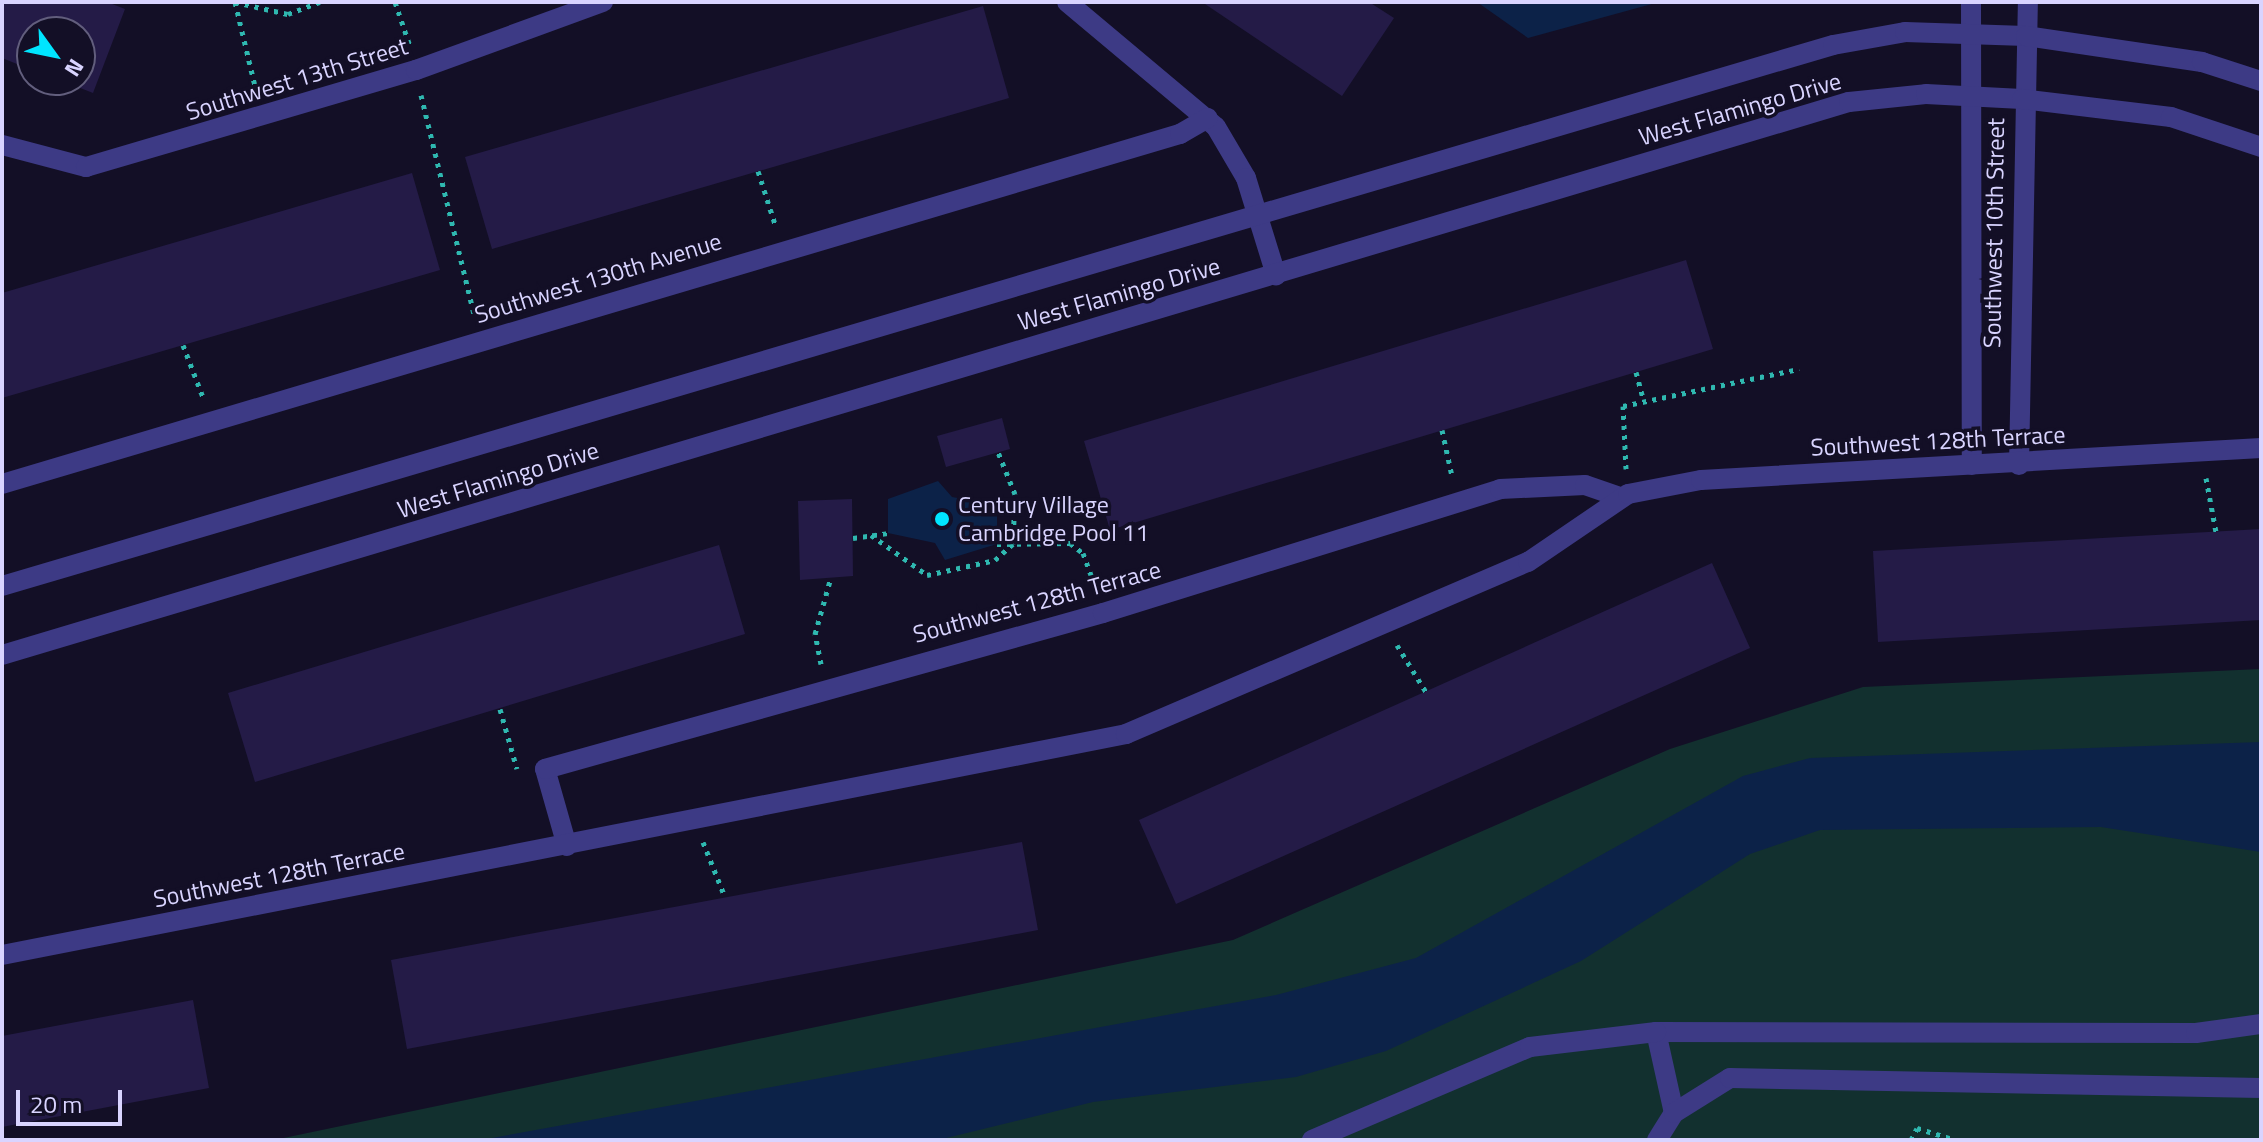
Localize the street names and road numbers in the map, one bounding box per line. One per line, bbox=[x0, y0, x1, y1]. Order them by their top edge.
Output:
street label: Southwest 13th Street bbox=[183, 32, 411, 126]
street label: West Flamingo Drive bbox=[1636, 66, 1844, 152]
street label: Southwest 10th Street bbox=[1978, 118, 2010, 348]
street label: Southwest 130th Avenue bbox=[471, 227, 725, 329]
street label: West Flamingo Drive bbox=[1015, 251, 1223, 337]
street label: Southwest 128th Terrace bbox=[1810, 420, 2066, 462]
street label: West Flamingo Drive bbox=[394, 436, 602, 524]
street label: Southwest 128th Terrace bbox=[910, 555, 1164, 649]
street label: Southwest 128th Terrace bbox=[151, 837, 407, 913]

